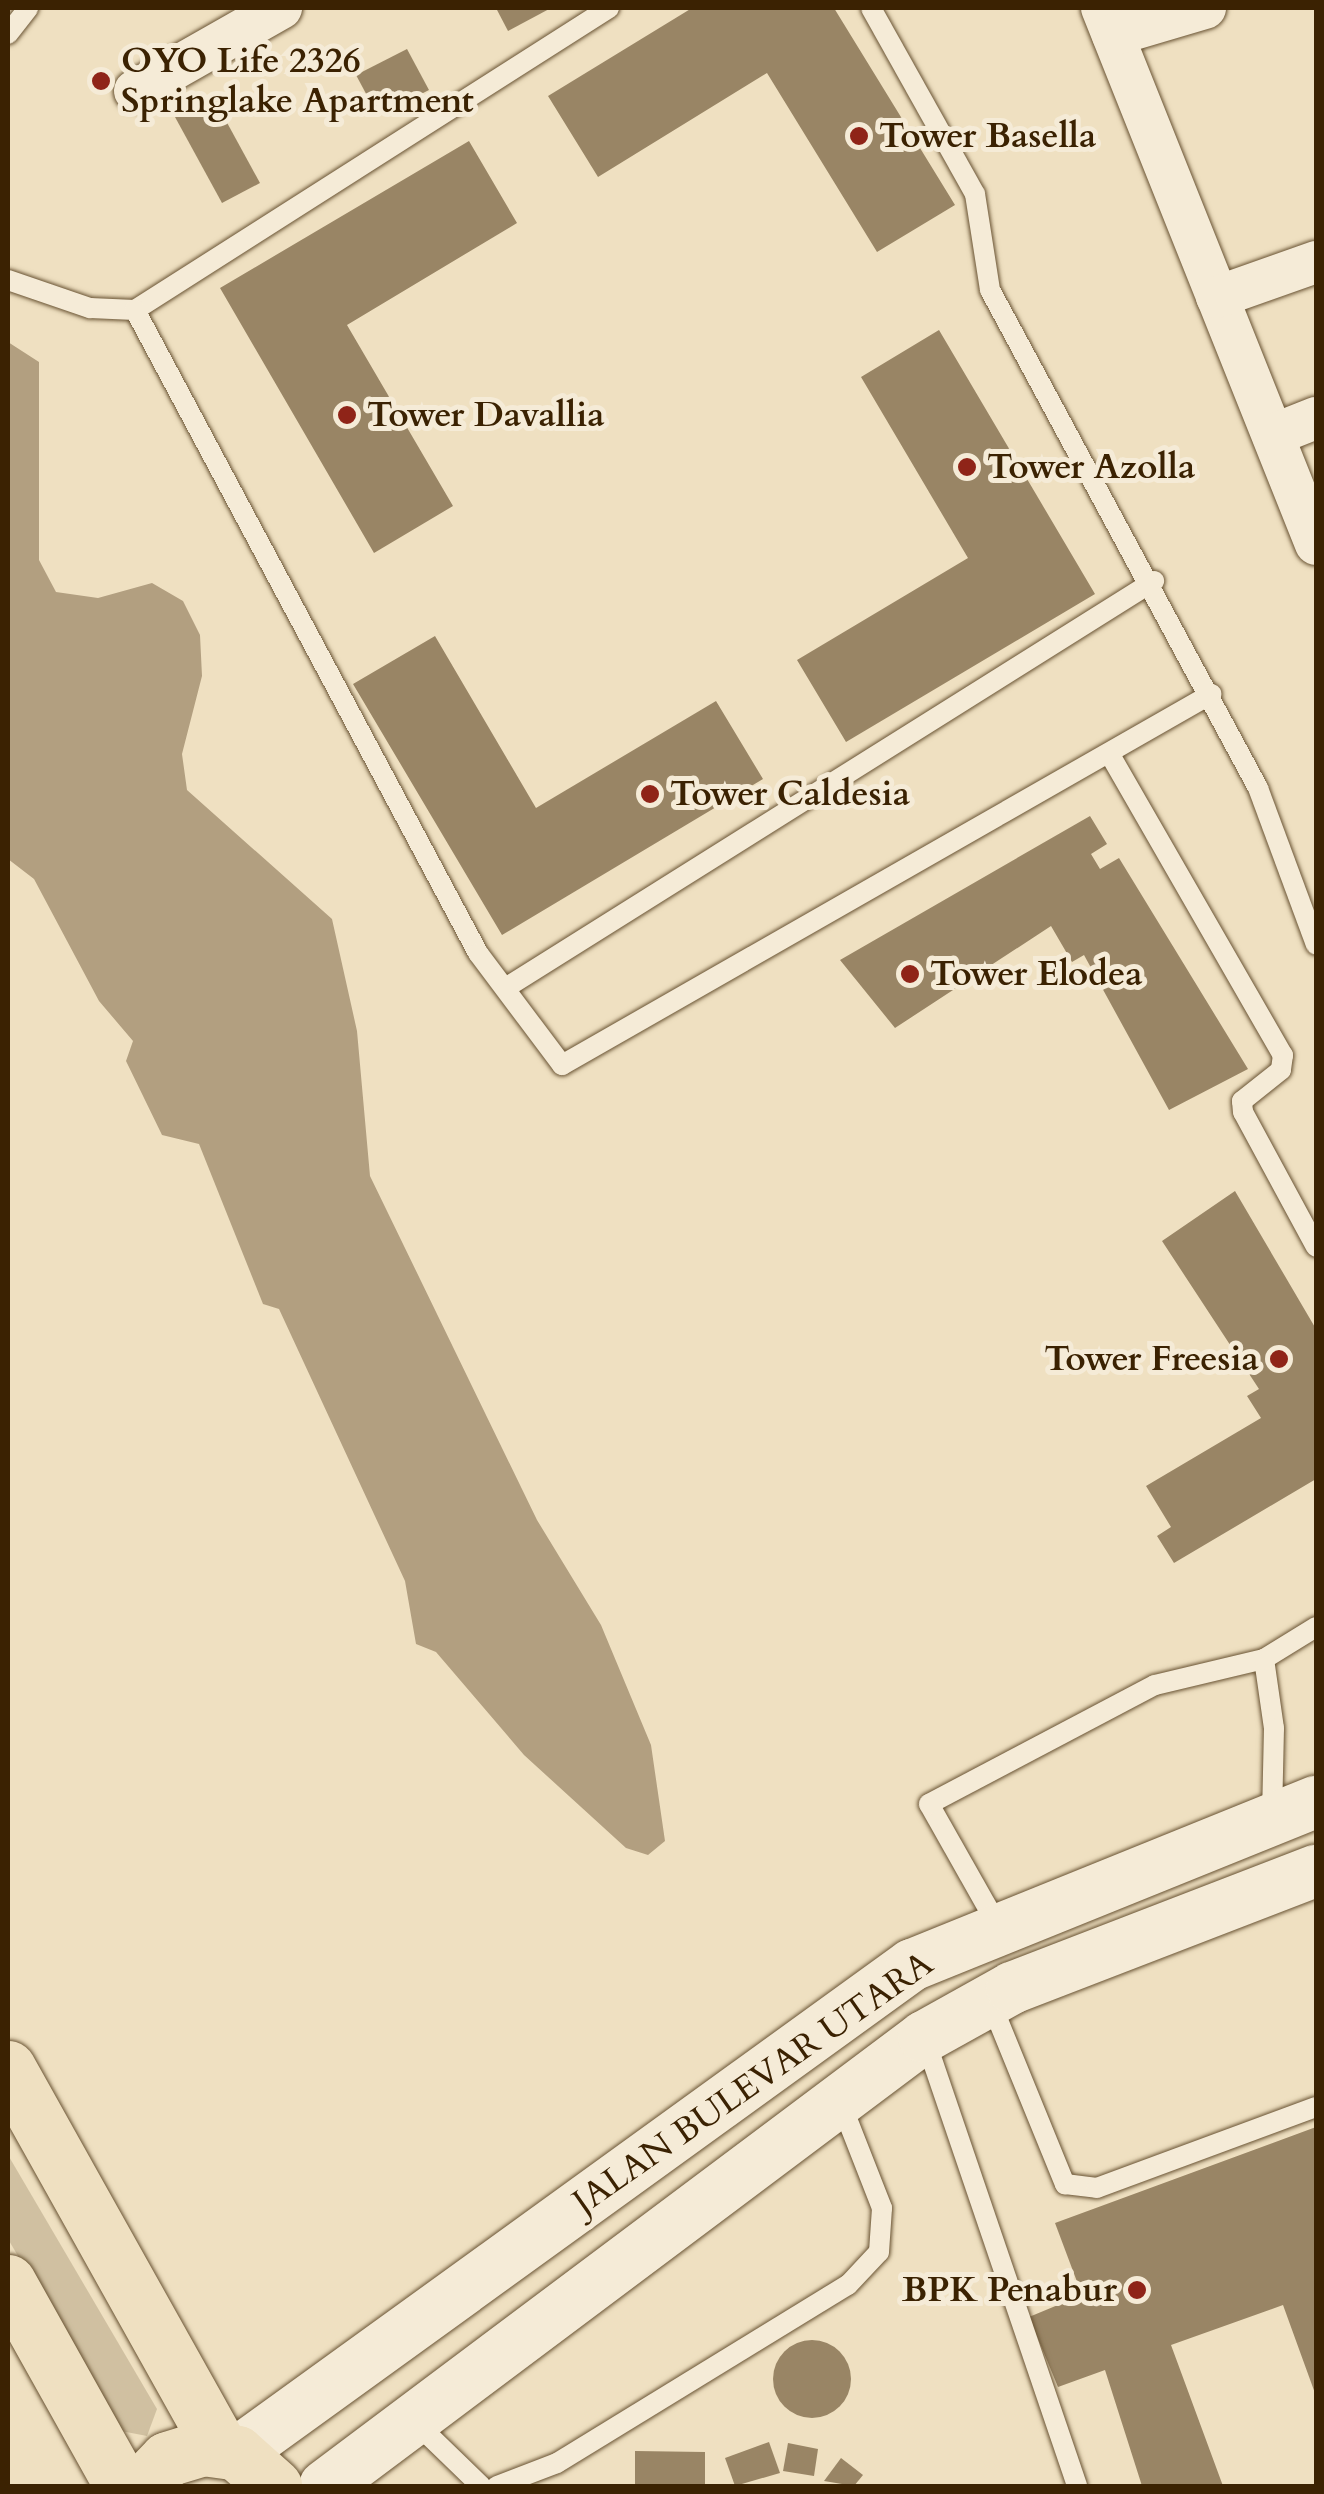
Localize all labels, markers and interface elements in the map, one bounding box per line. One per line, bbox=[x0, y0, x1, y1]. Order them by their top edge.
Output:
place label: OYO Life 2326 Springlake Apartment bbox=[121, 40, 474, 122]
marker: OYO Life 2326 Springlake Apartment bbox=[90, 70, 112, 92]
place label: Tower Basella bbox=[879, 115, 1096, 157]
marker: Tower Basella bbox=[848, 125, 870, 147]
place label: Tower Davallia bbox=[367, 394, 605, 436]
marker: Tower Davallia bbox=[336, 404, 358, 426]
place label: Tower Azolla bbox=[987, 446, 1195, 488]
marker: Tower Azolla bbox=[956, 456, 978, 478]
place label: Tower Caldesia bbox=[670, 773, 910, 815]
marker: Tower Caldesia bbox=[639, 783, 661, 805]
place label: Tower Elodea bbox=[930, 953, 1143, 995]
marker: Tower Elodea bbox=[899, 963, 921, 985]
place label: Tower Freesia bbox=[1044, 1338, 1259, 1380]
marker: Tower Freesia bbox=[1268, 1348, 1290, 1370]
street label: JALAN BULEVAR UTARA bbox=[565, 1943, 941, 2223]
place label: BPK Penabur bbox=[902, 2269, 1117, 2311]
marker: BPK Penabur bbox=[1126, 2279, 1148, 2301]

